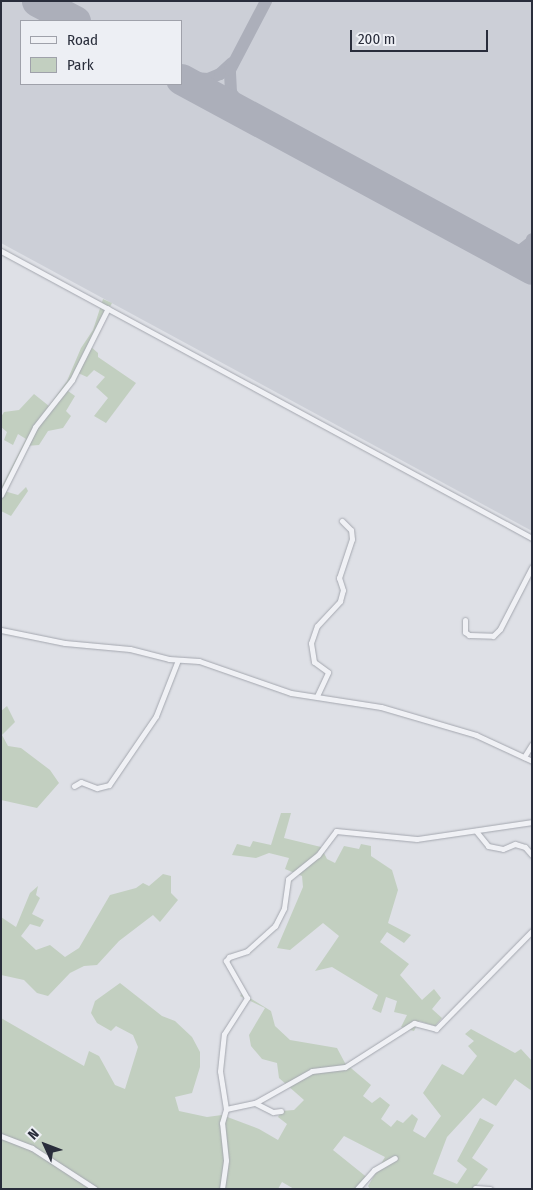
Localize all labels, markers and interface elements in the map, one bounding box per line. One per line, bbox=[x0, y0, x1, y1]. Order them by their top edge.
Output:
legend bbox=[20, 20, 182, 85]
scale bar bbox=[353, 20, 490, 52]
text: 200 m bbox=[358, 30, 395, 48]
text: Road bbox=[67, 31, 98, 49]
text: Park bbox=[67, 56, 94, 74]
north arrow bbox=[20, 1120, 70, 1170]
text: N bbox=[25, 1126, 43, 1143]

